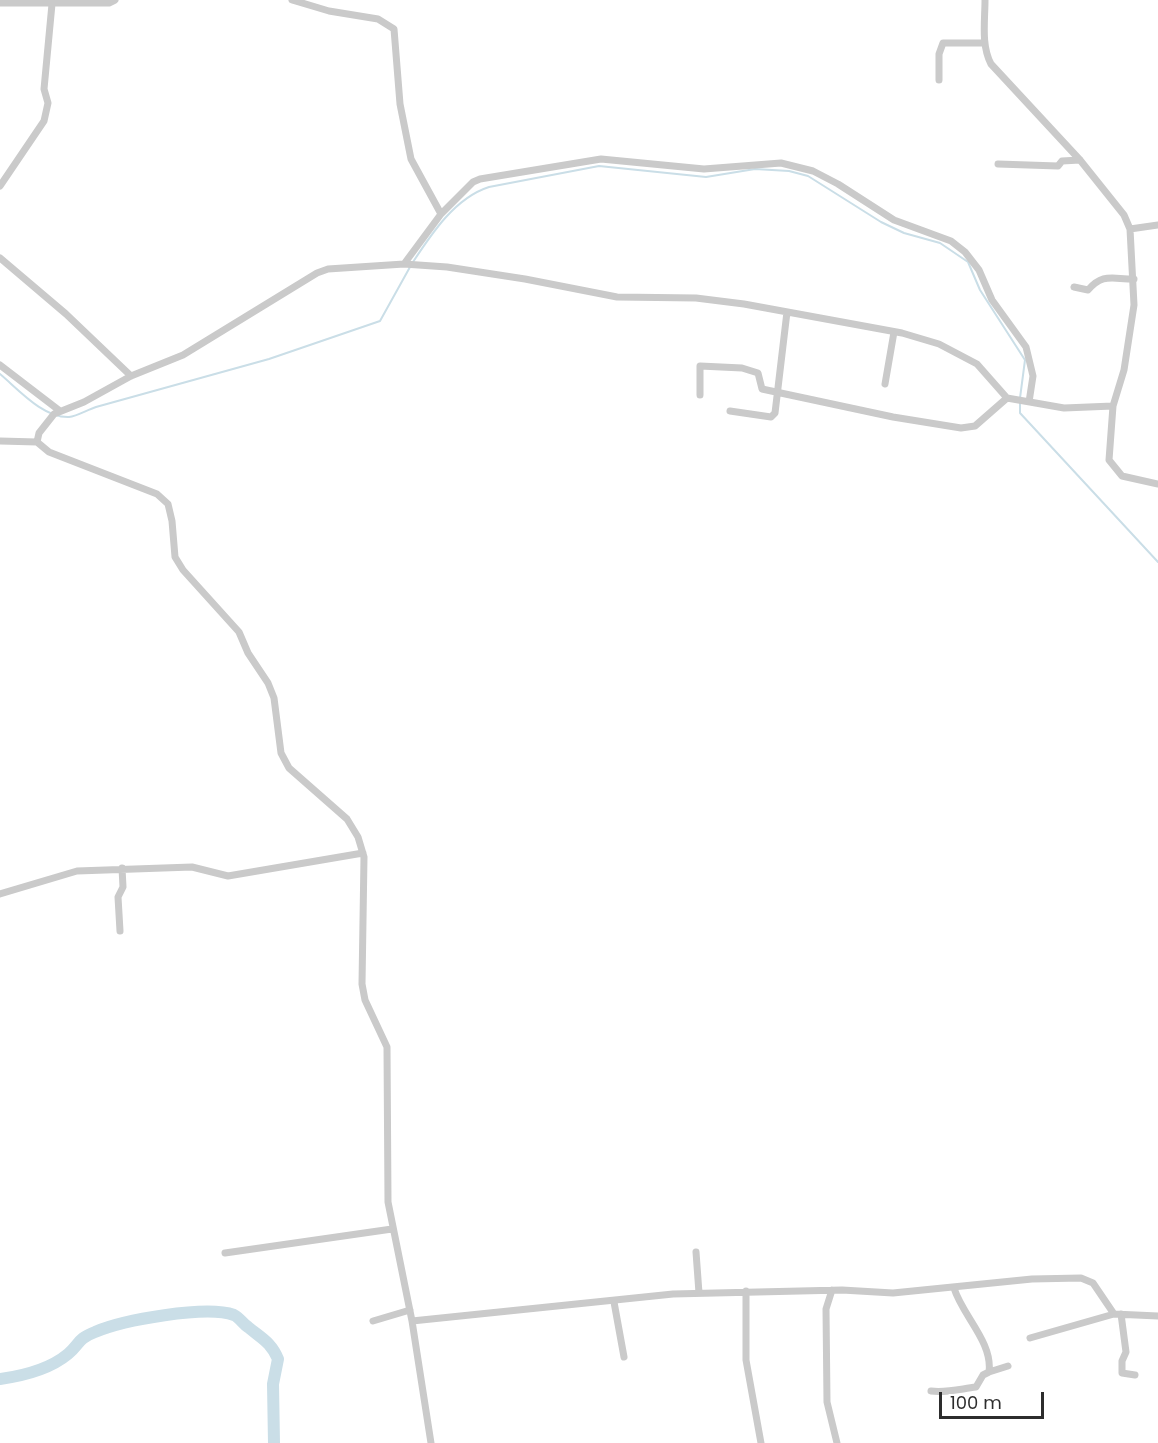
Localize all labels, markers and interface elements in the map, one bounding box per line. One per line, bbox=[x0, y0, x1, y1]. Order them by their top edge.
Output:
scale bar bbox=[942, 1380, 1047, 1418]
text: 100 m bbox=[950, 1390, 1002, 1415]

